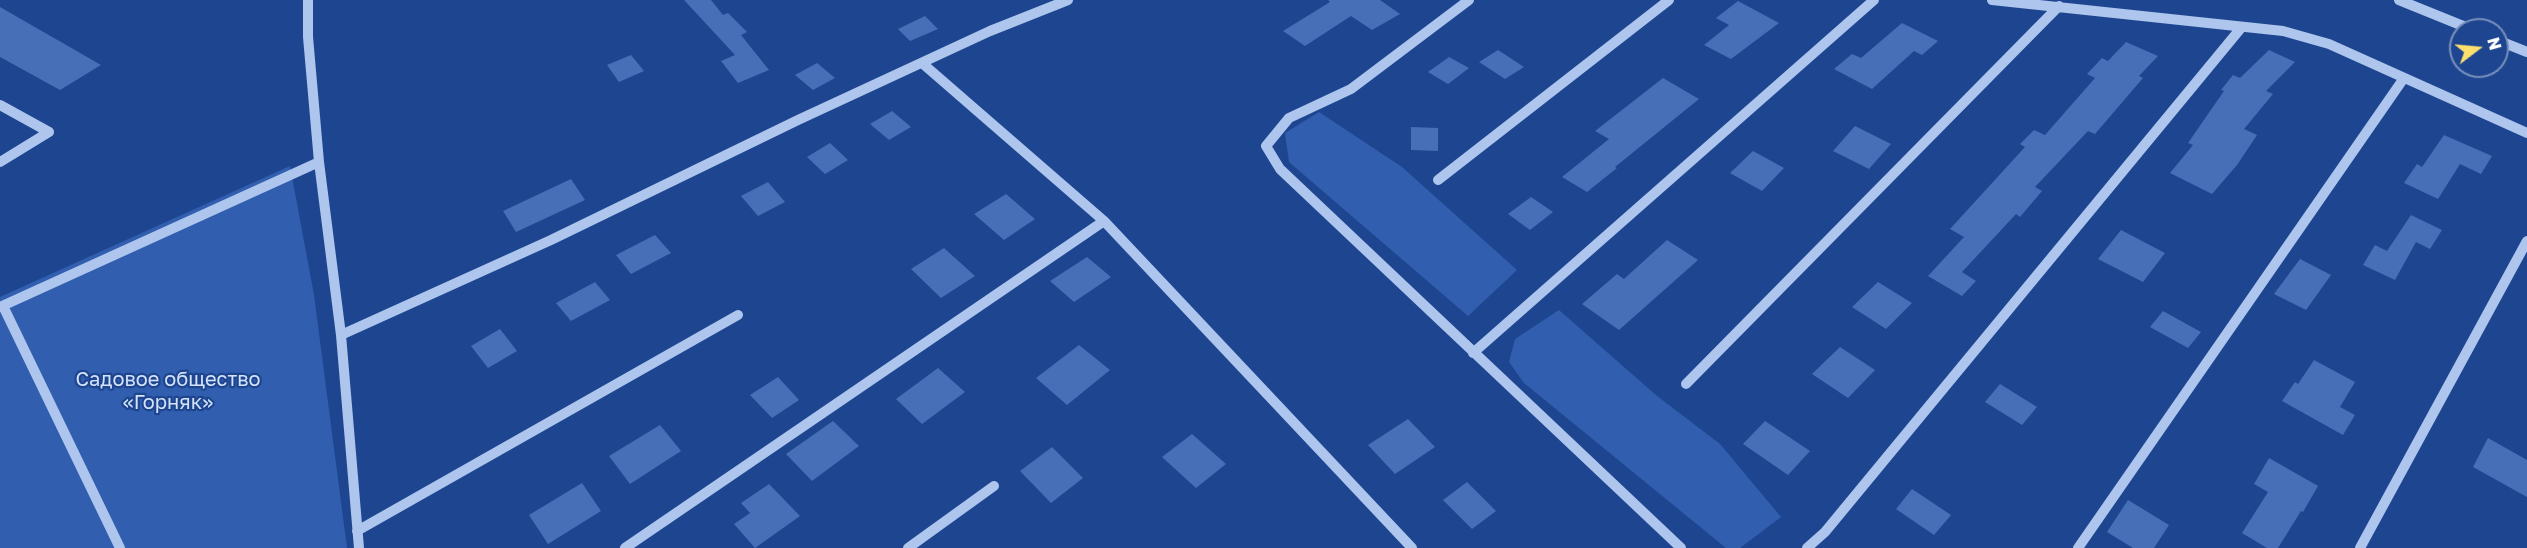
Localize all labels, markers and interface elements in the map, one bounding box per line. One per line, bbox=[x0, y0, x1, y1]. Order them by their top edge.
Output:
north arrow bbox=[2449, 18, 2509, 78]
text: N bbox=[2483, 35, 2506, 52]
park label: Садовое общество «Горняк» bbox=[75, 368, 261, 415]

